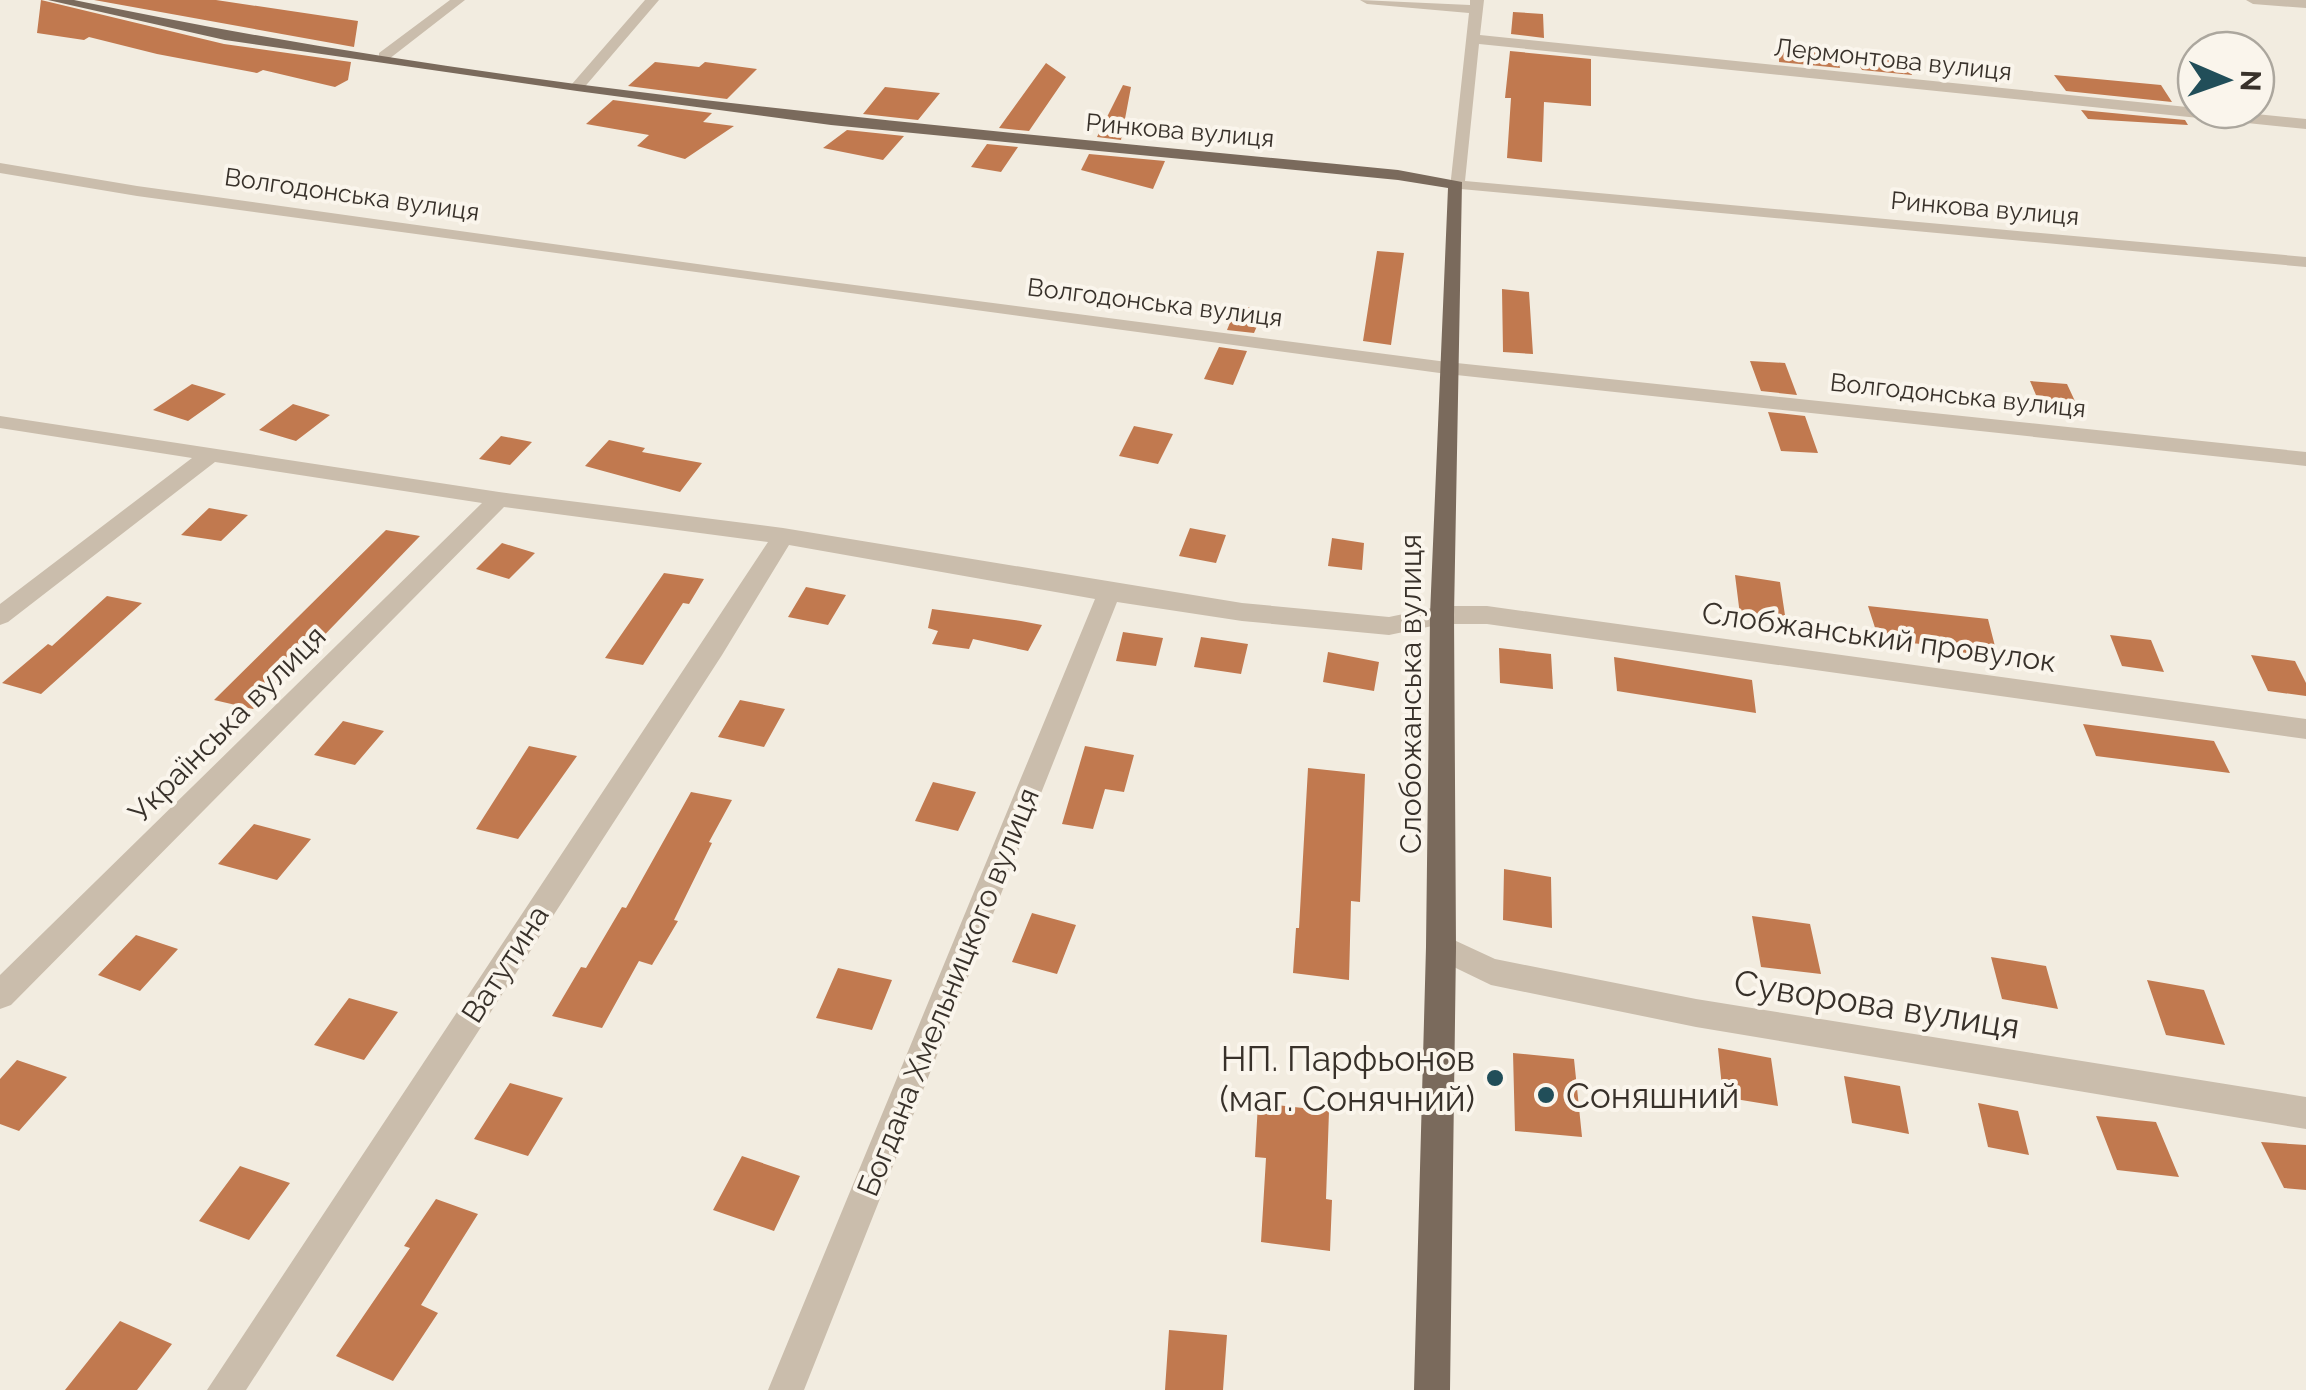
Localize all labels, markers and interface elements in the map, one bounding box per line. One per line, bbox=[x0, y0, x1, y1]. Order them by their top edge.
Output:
north arrow bbox=[2176, 30, 2276, 130]
street label: Лермонтова вулиця bbox=[1773, 32, 2013, 86]
text: N bbox=[2234, 70, 2267, 92]
street label: Ринкова вулиця bbox=[1085, 107, 1275, 153]
street label: Волгодонська вулиця bbox=[223, 161, 481, 227]
street label: Ринкова вулиця bbox=[1890, 185, 2080, 231]
street label: Волгодонська вулиця bbox=[1026, 271, 1284, 333]
street label: Волгодонська вулиця bbox=[1829, 367, 2087, 423]
street label: Слобожанська вулиця bbox=[1393, 534, 1428, 854]
street label: Слобжанський провулок bbox=[1700, 595, 2058, 679]
street label: Українська вулиця bbox=[121, 618, 333, 830]
street label: Богдана Хмельницкого вулиця bbox=[850, 783, 1046, 1201]
street label: Ватутина bbox=[454, 899, 556, 1029]
street label: Суворова вулиця bbox=[1731, 961, 2023, 1047]
place label: НП. Парфьонов (маг. Сонячний) bbox=[1219, 1038, 1475, 1119]
marker: НП. Парфьонов (маг. Сонячний) bbox=[1484, 1067, 1506, 1089]
place label: Соняшний bbox=[1566, 1075, 1739, 1116]
marker: Соняшний bbox=[1535, 1084, 1557, 1106]

